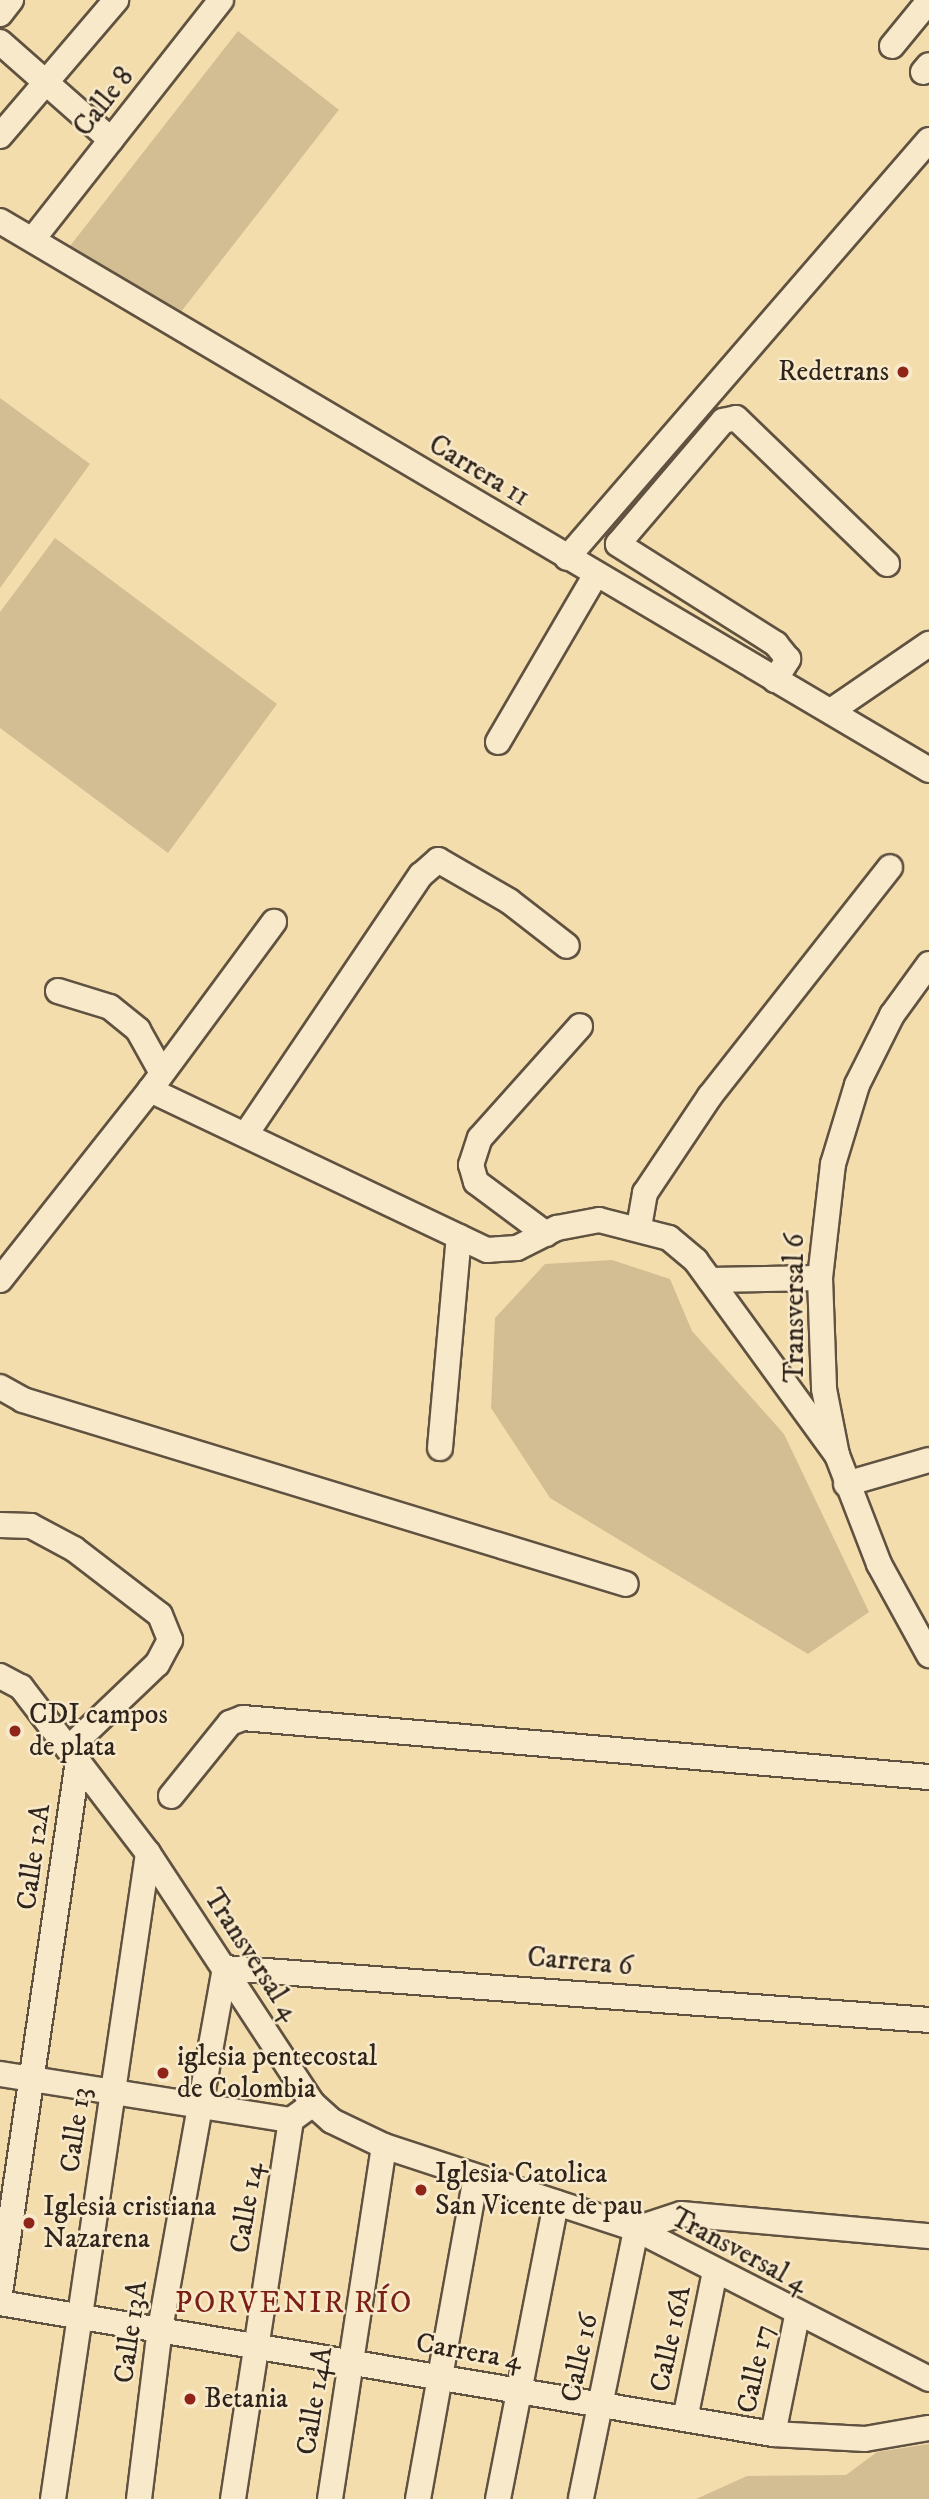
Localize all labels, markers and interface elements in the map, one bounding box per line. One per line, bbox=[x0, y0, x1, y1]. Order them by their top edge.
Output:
street label: Calle 8 bbox=[66, 61, 142, 143]
place label: Redetrans bbox=[778, 355, 889, 389]
marker: Redetrans bbox=[895, 364, 911, 380]
street label: Carrera 11 bbox=[422, 428, 536, 514]
street label: Transversal 6 bbox=[778, 1233, 812, 1383]
place label: CDI campos de plata bbox=[29, 1698, 168, 1764]
marker: CDI campos de plata bbox=[7, 1723, 23, 1739]
street label: Calle 12A bbox=[10, 1802, 58, 1912]
street label: Transversal 4 bbox=[196, 1883, 306, 2027]
street label: Carrera 6 bbox=[526, 1941, 634, 1983]
place label: iglesia pentecostal de Colombia bbox=[177, 2040, 377, 2106]
marker: iglesia pentecostal de Colombia bbox=[155, 2065, 171, 2081]
street label: Calle 13 bbox=[53, 2085, 99, 2175]
place label: Iglesia Catolica San Vicente de pau bbox=[435, 2157, 643, 2223]
street label: Calle 14 bbox=[223, 2160, 271, 2256]
marker: Iglesia Catolica San Vicente de pau bbox=[413, 2182, 429, 2198]
place label: Iglesia cristiana Nazarena bbox=[43, 2190, 216, 2256]
street label: Transversal 4 bbox=[665, 2201, 813, 2301]
marker: Iglesia cristiana Nazarena bbox=[21, 2215, 37, 2231]
street label: Calle 13A bbox=[107, 2278, 155, 2386]
street label: Calle 16A bbox=[643, 2283, 699, 2395]
district label: PORVENIR RÍO bbox=[176, 2286, 412, 2322]
street label: Calle 16 bbox=[554, 2311, 606, 2405]
street label: Calle 17 bbox=[730, 2322, 782, 2416]
street label: Carrera 4 bbox=[413, 2326, 525, 2378]
street label: Calle 14A bbox=[290, 2345, 340, 2457]
place label: Betania bbox=[204, 2382, 288, 2416]
marker: Betania bbox=[182, 2391, 198, 2407]

